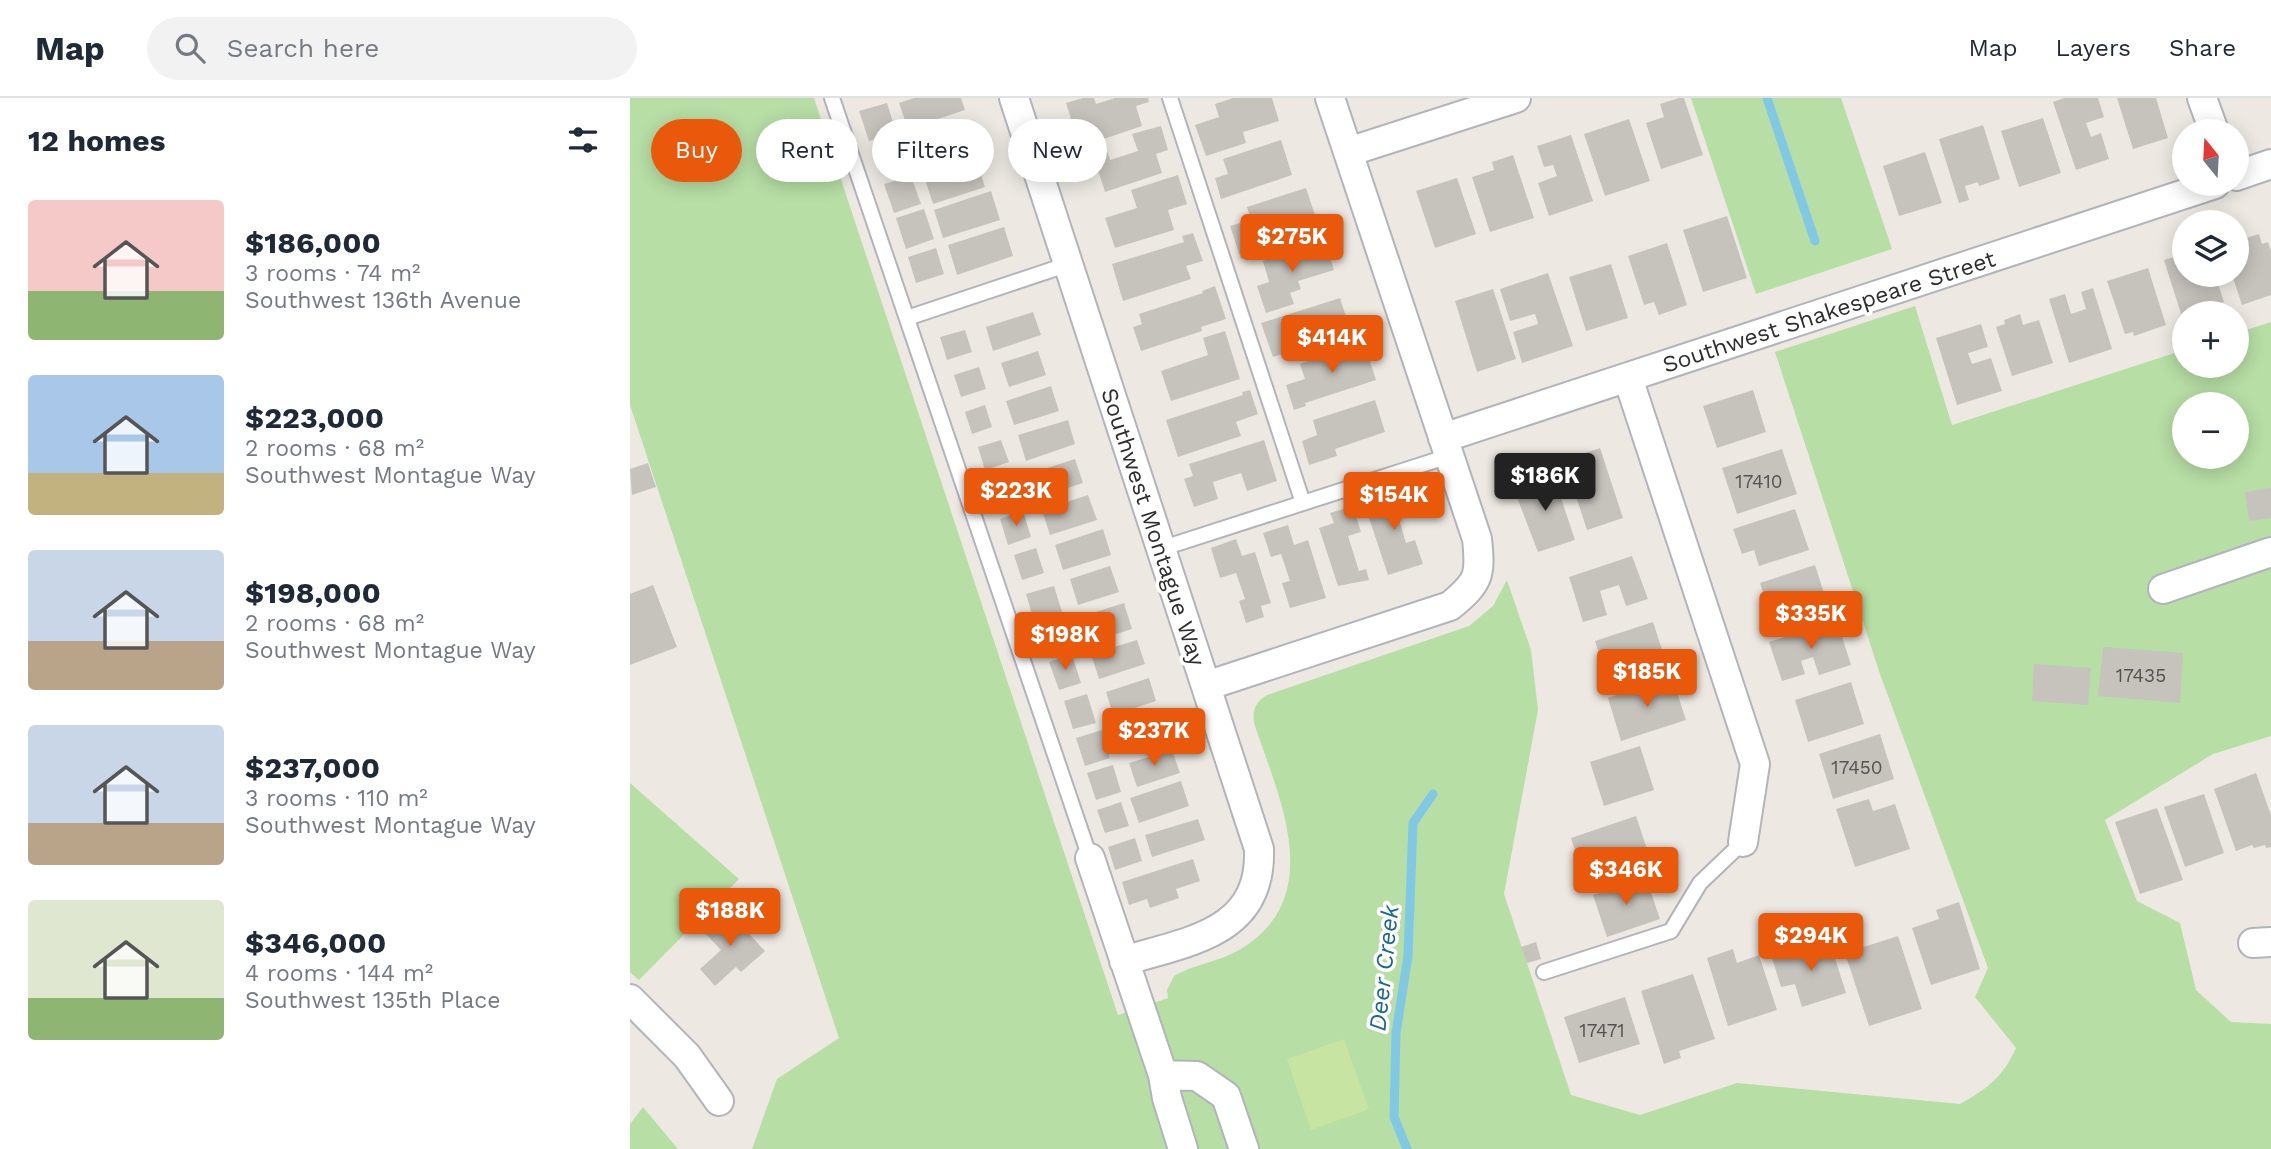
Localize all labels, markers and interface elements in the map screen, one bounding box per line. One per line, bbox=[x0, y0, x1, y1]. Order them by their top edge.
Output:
search box bbox=[147, 17, 637, 80]
text: Map bbox=[35, 29, 105, 68]
icon: search bbox=[171, 29, 209, 67]
text: Search here bbox=[227, 33, 379, 63]
text: Map bbox=[1969, 34, 2017, 62]
text: Layers bbox=[2055, 34, 2131, 62]
text: Share bbox=[2169, 34, 2236, 62]
chip: Buy bbox=[651, 119, 742, 182]
chip: Rent bbox=[756, 119, 858, 182]
chip: Filters bbox=[872, 119, 994, 182]
chip: New bbox=[1008, 119, 1107, 182]
north arrow bbox=[2172, 119, 2249, 196]
map controls bbox=[2172, 119, 2249, 469]
icon: filters bbox=[564, 121, 602, 159]
text: 12 homes bbox=[28, 123, 166, 158]
button: layers bbox=[2172, 210, 2249, 287]
pin: $275K bbox=[1243, 214, 1341, 274]
text: $275K bbox=[1256, 223, 1328, 250]
text: $186,000 bbox=[245, 225, 381, 260]
icon: home bbox=[84, 228, 168, 312]
street label: Southwest Shakespeare Street bbox=[1659, 245, 1999, 379]
text: 3 rooms · 74 m² bbox=[245, 260, 420, 287]
text: Southwest 136th Avenue bbox=[245, 287, 521, 314]
button: + bbox=[2172, 301, 2249, 378]
pin: $414K bbox=[1283, 316, 1381, 375]
text: $414K bbox=[1297, 324, 1367, 351]
street label: Southwest Montague Way bbox=[1095, 385, 1211, 669]
button: − bbox=[2172, 392, 2249, 469]
text: $223,000 bbox=[245, 400, 384, 435]
icon: home bbox=[84, 403, 168, 487]
text: 2 rooms · 68 m² bbox=[245, 435, 424, 462]
pin: $186K bbox=[1496, 454, 1594, 513]
text: Southwest Montague Way bbox=[245, 462, 536, 489]
text: $186K bbox=[1510, 462, 1580, 489]
pin: $223K bbox=[967, 468, 1065, 528]
house number: 17410 bbox=[1735, 470, 1783, 493]
pin: $154K bbox=[1345, 472, 1443, 532]
text: $223K bbox=[980, 477, 1052, 504]
text: $154K bbox=[1360, 481, 1428, 508]
text: $198,000 bbox=[245, 575, 381, 610]
icon: home bbox=[84, 578, 168, 662]
pin: $335K bbox=[1762, 592, 1860, 651]
text: $335K bbox=[1775, 600, 1847, 627]
text: 2 rooms · 68 m² bbox=[245, 610, 424, 637]
pin: $198K bbox=[1016, 612, 1114, 672]
text: $198K bbox=[1030, 621, 1100, 648]
text: Southwest Montague Way bbox=[245, 637, 536, 664]
pin: $185K bbox=[1598, 650, 1696, 709]
text: $185K bbox=[1613, 658, 1681, 685]
house number: 17435 bbox=[2116, 664, 2166, 687]
pin: $237K bbox=[1105, 708, 1203, 768]
text: $237K bbox=[1118, 717, 1190, 744]
text: $237,000 bbox=[245, 750, 380, 785]
icon: home bbox=[84, 753, 168, 837]
house number: 17450 bbox=[1831, 756, 1883, 779]
text: 3 rooms · 110 m² bbox=[245, 785, 428, 812]
text: Southwest Montague Way bbox=[245, 812, 536, 839]
pin: $346K bbox=[1577, 848, 1675, 907]
text: $346K bbox=[1589, 856, 1663, 883]
pin: $188K bbox=[681, 888, 779, 948]
text: $188K bbox=[695, 897, 765, 924]
water label: Deer Creek bbox=[1363, 903, 1405, 1032]
pin: $294K bbox=[1762, 914, 1860, 973]
text: $294K bbox=[1774, 922, 1848, 949]
text: $346,000 bbox=[245, 925, 386, 960]
icon: home bbox=[84, 928, 168, 1012]
text: 4 rooms · 144 m² bbox=[245, 960, 433, 987]
text: Southwest 135th Place bbox=[245, 987, 500, 1014]
house number: 17471 bbox=[1579, 1019, 1625, 1042]

